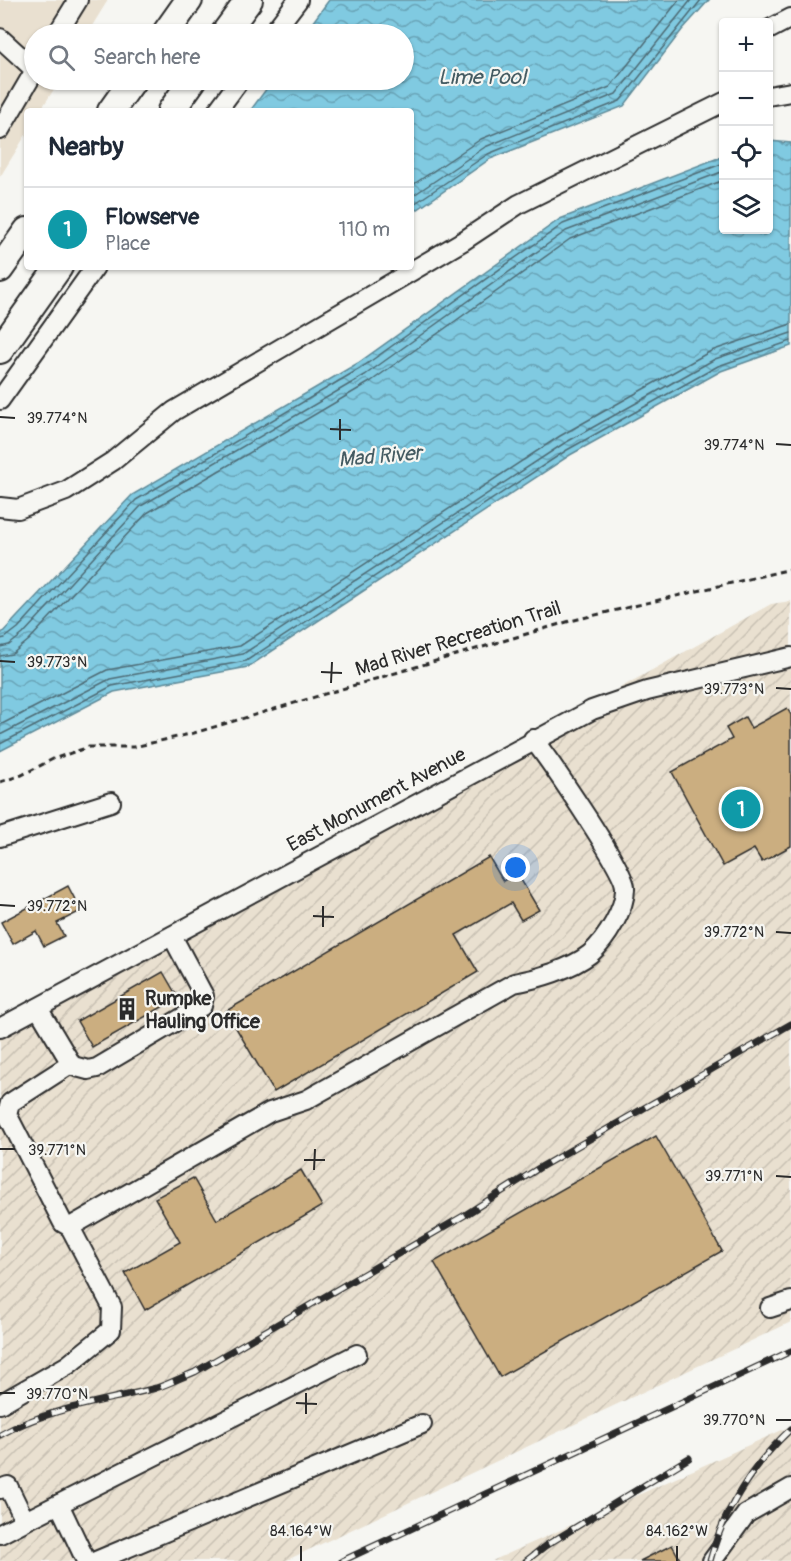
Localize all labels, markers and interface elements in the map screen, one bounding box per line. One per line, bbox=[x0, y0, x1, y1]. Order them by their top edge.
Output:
map controls bbox=[719, 18, 773, 234]
button: + bbox=[719, 18, 773, 72]
search box bbox=[24, 24, 414, 90]
icon: search bbox=[45, 41, 78, 74]
text: Search here bbox=[93, 43, 200, 71]
water label: Lime Pool bbox=[438, 64, 528, 91]
button: − bbox=[719, 72, 773, 126]
button: locate bbox=[719, 126, 773, 180]
text: Nearby bbox=[48, 131, 124, 163]
button: layers bbox=[719, 180, 773, 234]
text: Flowserve bbox=[105, 203, 199, 231]
text: 1 bbox=[64, 217, 71, 242]
text: 110 m bbox=[339, 217, 390, 242]
text: Place bbox=[105, 231, 150, 256]
text: 39.774°N bbox=[27, 409, 87, 428]
text: 39.774°N bbox=[704, 436, 764, 455]
water label: Mad River bbox=[337, 439, 425, 474]
street label: Mad River Recreation Trail bbox=[352, 595, 564, 682]
text: 39.773°N bbox=[27, 653, 87, 672]
text: 39.773°N bbox=[704, 680, 764, 699]
street label: East Monument Avenue bbox=[283, 742, 470, 857]
pin: 1 bbox=[722, 786, 760, 832]
your location bbox=[501, 853, 530, 882]
text: 39.772°N bbox=[27, 897, 87, 916]
text: 39.772°N bbox=[704, 923, 764, 942]
place label: Rumpke Hauling Office bbox=[145, 986, 261, 1034]
building icon: Rumpke Hauling Office bbox=[114, 996, 140, 1022]
text: 39.771°N bbox=[28, 1141, 86, 1160]
text: 39.771°N bbox=[705, 1167, 763, 1186]
text: 39.770°N bbox=[26, 1385, 88, 1404]
text: 39.770°N bbox=[703, 1411, 765, 1430]
text: 84.164°W bbox=[270, 1522, 332, 1541]
text: 84.162°W bbox=[646, 1522, 708, 1541]

